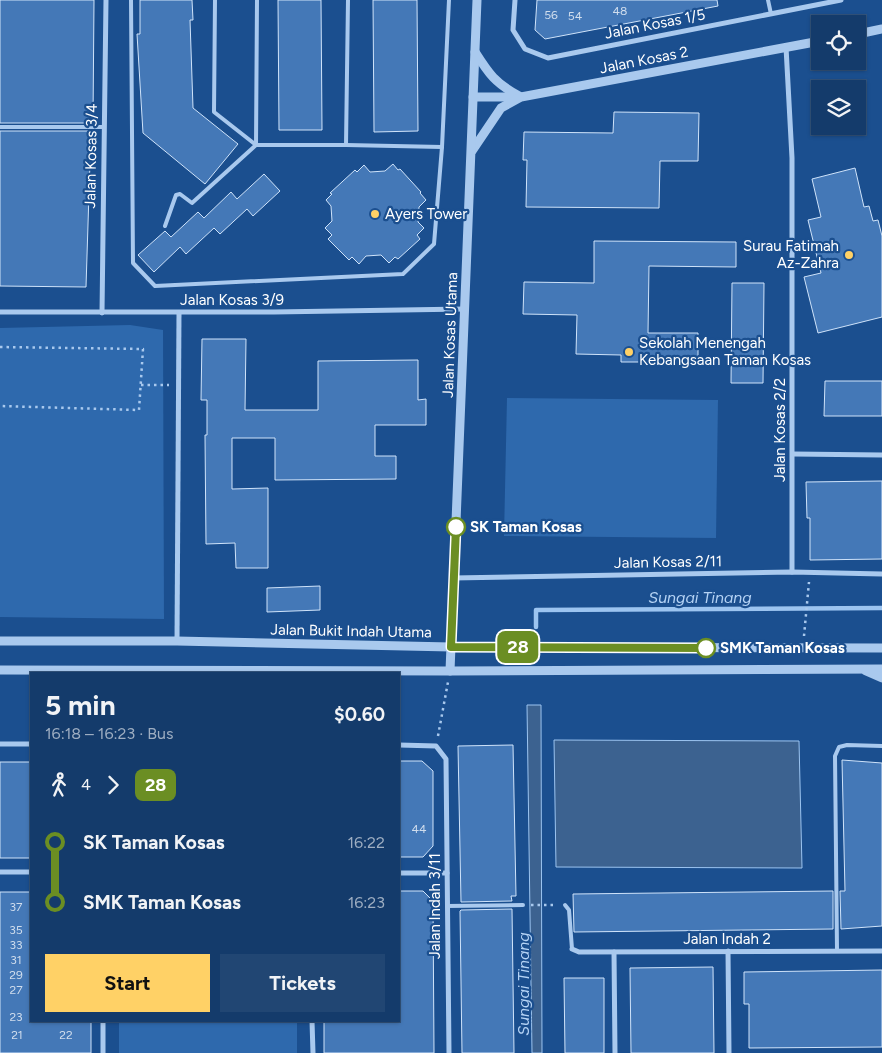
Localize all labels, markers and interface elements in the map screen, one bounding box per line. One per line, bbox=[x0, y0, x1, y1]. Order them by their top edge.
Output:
house number: 48 bbox=[613, 4, 627, 18]
street label: Jalan Kosas 1/5 bbox=[603, 5, 707, 43]
house number: 56 bbox=[544, 8, 558, 22]
house number: 54 bbox=[568, 9, 583, 23]
map controls bbox=[811, 15, 866, 135]
button: locate bbox=[811, 15, 866, 70]
street label: Jalan Kosas 2 bbox=[598, 43, 690, 77]
button: layers bbox=[811, 80, 866, 135]
street label: Jalan Kosas 3/4 bbox=[81, 103, 101, 209]
place label: Ayers Tower bbox=[385, 205, 467, 223]
marker: Ayers Tower bbox=[369, 208, 381, 220]
place label: Surau Fatimah Az-Zahra bbox=[743, 237, 839, 272]
marker: Surau Fatimah Az-Zahra bbox=[843, 249, 855, 261]
street label: Jalan Kosas Utama bbox=[439, 272, 461, 398]
street label: Jalan Kosas 3/9 bbox=[180, 291, 284, 309]
place label: Sekolah Menengah Kebangsaan Taman Kosas bbox=[639, 334, 811, 369]
marker: Sekolah Menengah Kebangsaan Taman Kosas bbox=[623, 346, 635, 358]
street label: Jalan Kosas 2/2 bbox=[771, 378, 789, 482]
marker: SK Taman Kosas bbox=[446, 517, 466, 537]
place label: SK Taman Kosas bbox=[470, 518, 582, 536]
street label: Jalan Kosas 2/11 bbox=[614, 552, 722, 572]
water label: Sungai Tinang bbox=[648, 588, 752, 607]
street label: Jalan Bukit Indah Utama bbox=[270, 621, 432, 641]
line badge: 28 bbox=[496, 631, 540, 663]
text: 28 bbox=[507, 636, 529, 658]
marker: SMK Taman Kosas bbox=[696, 638, 716, 658]
place label: SMK Taman Kosas bbox=[720, 639, 845, 657]
text: 5 min bbox=[45, 688, 116, 722]
text: $0.60 bbox=[334, 703, 385, 726]
text: 16:18 – 16:23 · Bus bbox=[45, 724, 173, 743]
icon: walk bbox=[45, 771, 73, 799]
icon: forward bbox=[99, 771, 127, 799]
text: 28 bbox=[145, 774, 166, 796]
text: 4 bbox=[81, 775, 91, 794]
house number: 44 bbox=[412, 822, 427, 836]
text: SK Taman Kosas bbox=[83, 831, 225, 854]
text: 16:22 bbox=[347, 833, 385, 852]
street label: Jalan Indah 3/11 bbox=[426, 853, 444, 959]
text: SMK Taman Kosas bbox=[83, 891, 241, 914]
text: 16:23 bbox=[348, 893, 385, 912]
house number: 37 bbox=[10, 900, 23, 914]
house number: 35 bbox=[9, 923, 23, 937]
street label: Jalan Indah 2 bbox=[683, 930, 771, 948]
water label: Sungai Tinang bbox=[514, 932, 533, 1036]
house number: 33 bbox=[9, 938, 23, 952]
house number: 31 bbox=[10, 953, 22, 967]
button: Start bbox=[45, 954, 210, 1012]
button: Tickets bbox=[220, 954, 385, 1012]
house number: 29 bbox=[9, 968, 23, 982]
house number: 27 bbox=[9, 983, 23, 997]
house number: 23 bbox=[9, 1010, 23, 1024]
house number: 21 bbox=[11, 1028, 23, 1042]
house number: 22 bbox=[59, 1028, 73, 1042]

